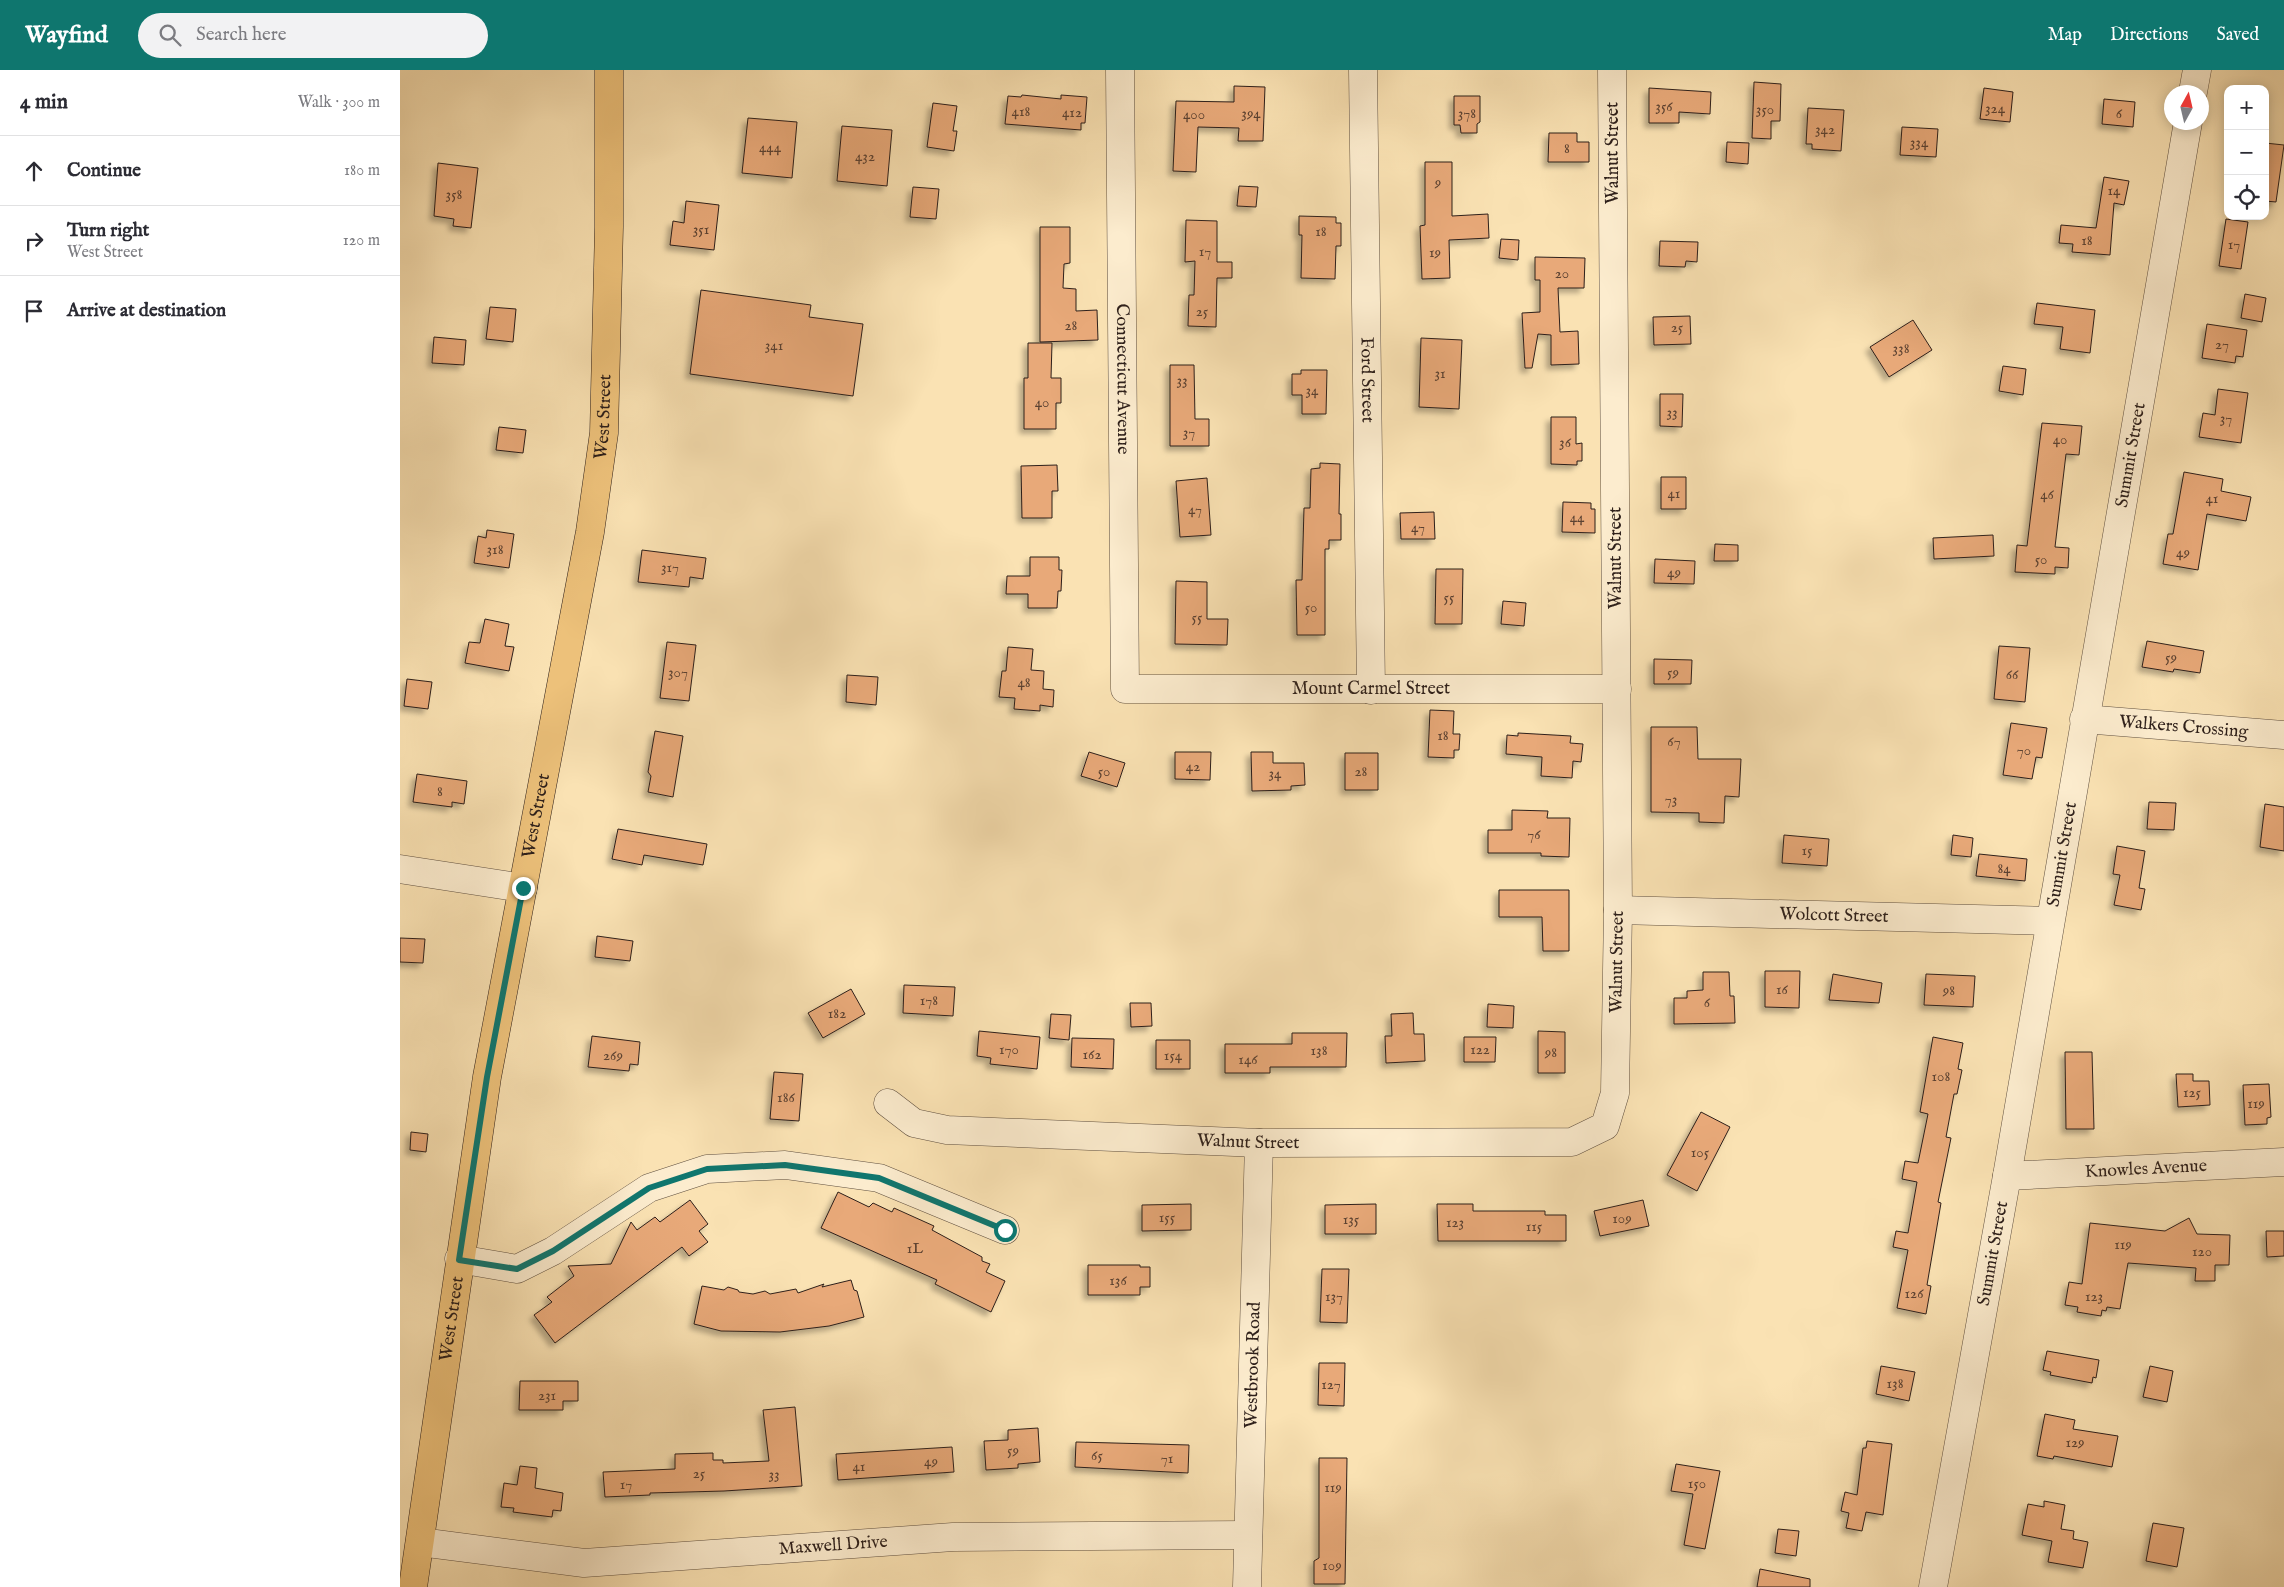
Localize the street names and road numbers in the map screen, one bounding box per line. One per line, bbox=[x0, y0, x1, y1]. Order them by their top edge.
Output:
street label: Walnut Street bbox=[1602, 102, 1625, 204]
street label: Connecticut Avenue bbox=[1110, 303, 1135, 455]
street label: Ford Street bbox=[1355, 337, 1379, 423]
street label: West Street bbox=[589, 374, 617, 461]
street label: Summit Street bbox=[2110, 401, 2151, 509]
street label: Walnut Street bbox=[1605, 507, 1628, 609]
street label: Mount Carmel Street bbox=[1292, 678, 1450, 701]
street label: Walkers Crossing bbox=[2118, 710, 2249, 744]
street label: West Street bbox=[517, 772, 556, 860]
street label: Summit Street bbox=[2042, 800, 2083, 909]
street label: Wolcott Street bbox=[1779, 903, 1889, 928]
street label: Walnut Street bbox=[1605, 911, 1629, 1013]
street label: Walnut Street bbox=[1197, 1129, 1299, 1155]
street label: Knowles Avenue bbox=[2084, 1154, 2207, 1184]
street label: Summit Street bbox=[1972, 1199, 2014, 1308]
street label: West Street bbox=[434, 1275, 469, 1363]
street label: Westbrook Road bbox=[1240, 1301, 1266, 1429]
street label: Maxwell Drive bbox=[778, 1530, 888, 1561]

